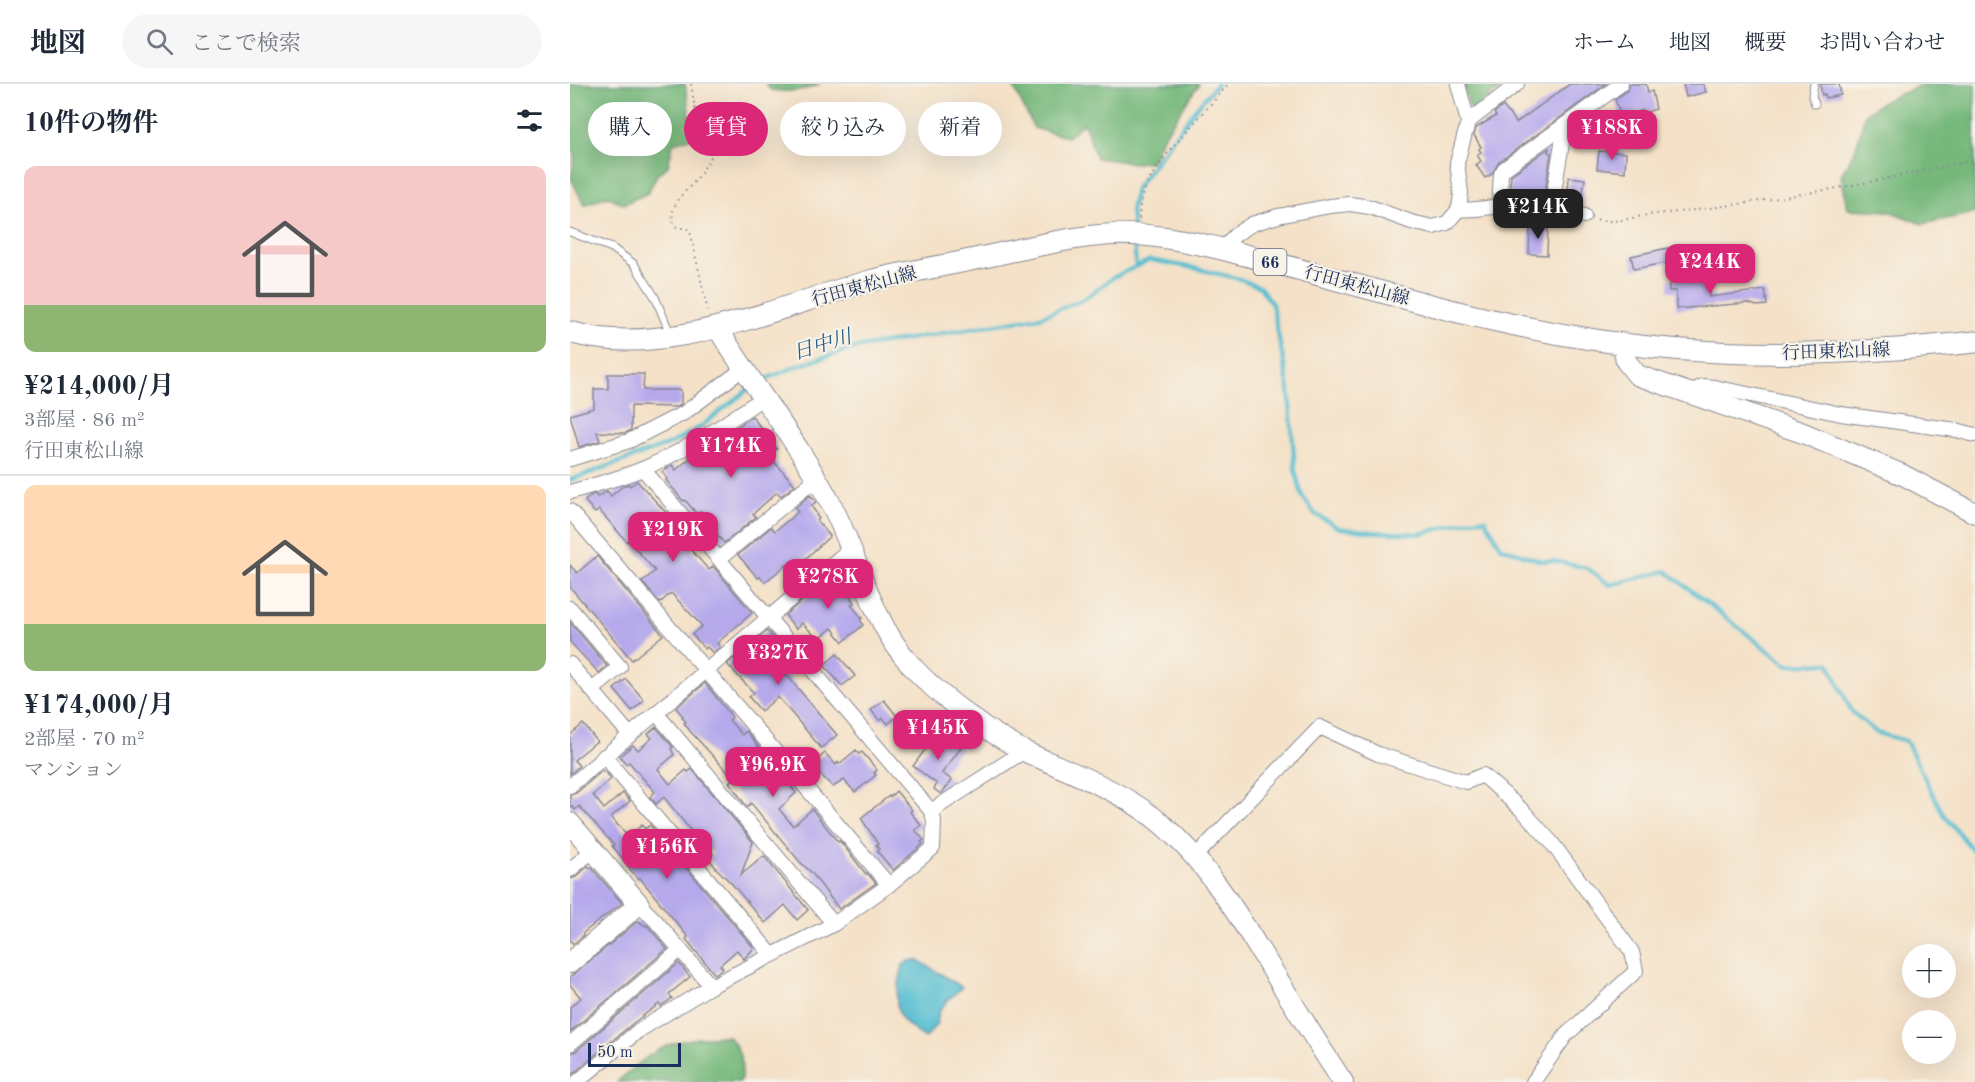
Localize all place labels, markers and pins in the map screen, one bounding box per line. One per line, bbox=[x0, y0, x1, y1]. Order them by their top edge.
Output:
pin: ¥188K bbox=[1570, 110, 1654, 161]
pin: ¥214K bbox=[1496, 189, 1580, 240]
pin: ¥244K bbox=[1668, 244, 1752, 295]
pin: ¥174K bbox=[689, 428, 773, 479]
pin: ¥219K bbox=[631, 512, 715, 563]
pin: ¥278K bbox=[786, 559, 870, 610]
pin: ¥327K bbox=[736, 635, 820, 686]
pin: ¥145K bbox=[896, 710, 980, 761]
pin: ¥96.9K bbox=[724, 747, 822, 798]
pin: ¥156K bbox=[625, 829, 709, 880]

